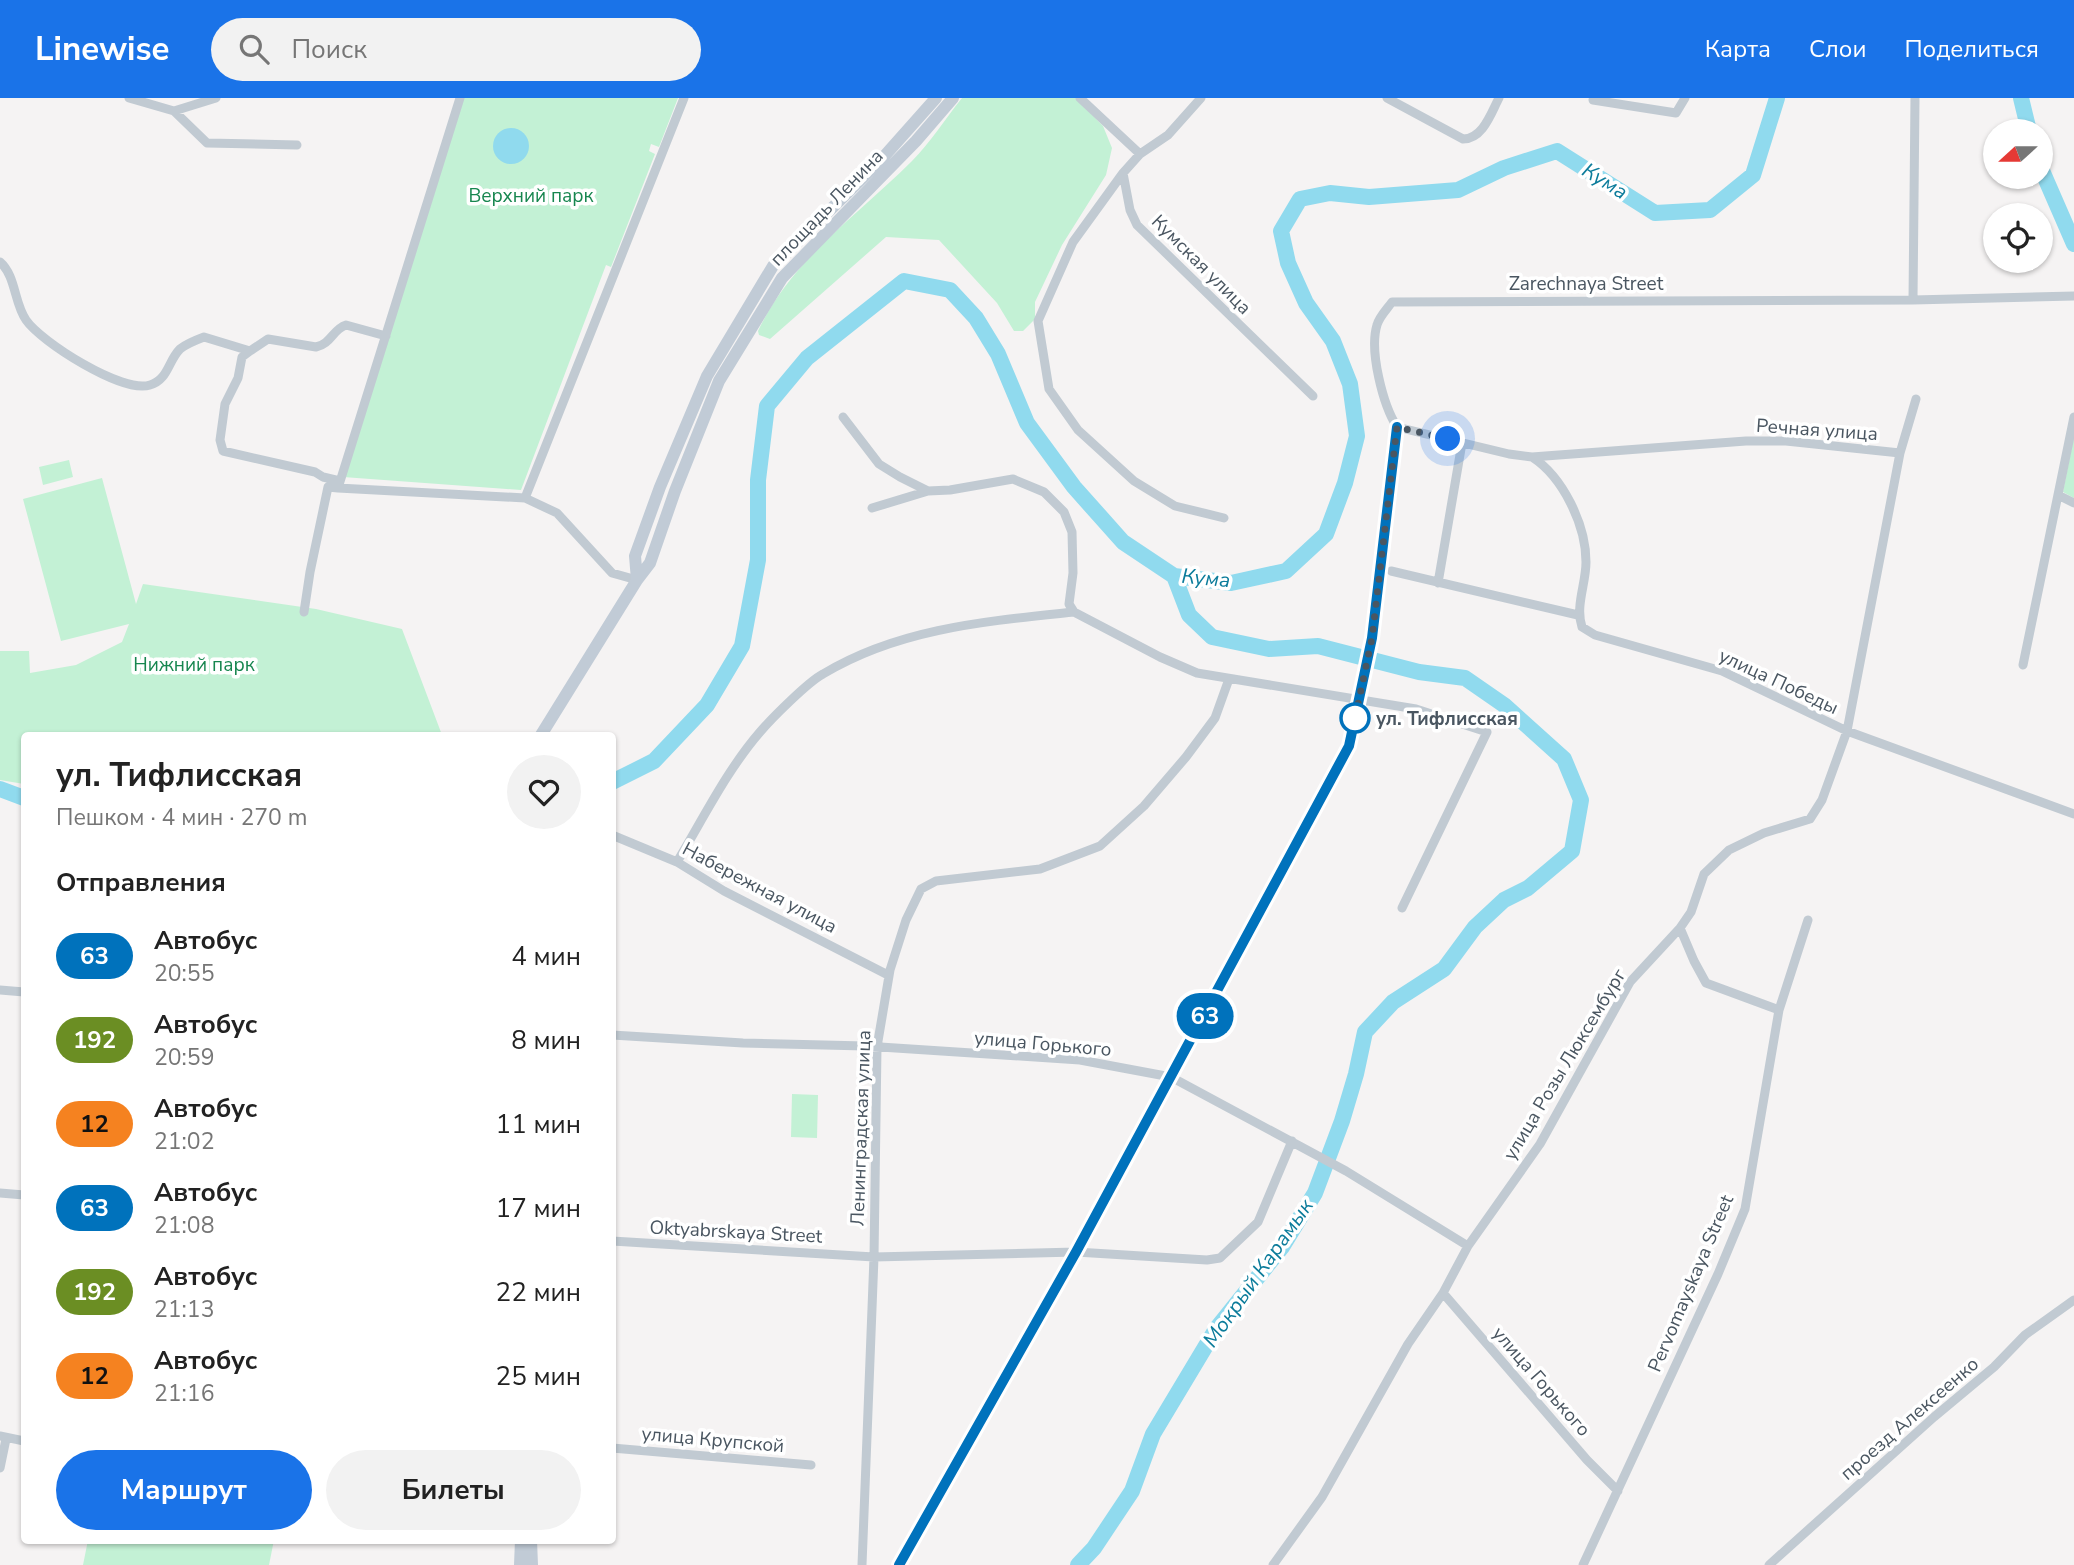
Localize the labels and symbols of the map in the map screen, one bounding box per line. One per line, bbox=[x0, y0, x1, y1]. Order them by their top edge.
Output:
north arrow bbox=[1983, 119, 2053, 189]
street label: площадь Ленина bbox=[764, 144, 889, 272]
water label: Кума bbox=[1577, 156, 1633, 206]
park label: Верхний парк bbox=[468, 183, 594, 209]
street label: Кумская улица bbox=[1146, 209, 1257, 320]
street label: Zarechnaya Street bbox=[1509, 271, 1664, 297]
street label: Речная улица bbox=[1755, 413, 1879, 447]
your location bbox=[1430, 421, 1465, 456]
water label: Кума bbox=[1180, 562, 1232, 594]
street label: улица Победы bbox=[1715, 643, 1843, 721]
park label: Нижний парк bbox=[133, 652, 255, 678]
marker: ул. Тифлисская bbox=[1340, 703, 1370, 733]
place label: ул. Тифлисская bbox=[1376, 706, 1518, 732]
street label: Набережная улица bbox=[678, 836, 841, 940]
street label: улица Розы Люксембург bbox=[1497, 964, 1632, 1165]
line badge: 63 bbox=[1174, 993, 1236, 1039]
street label: улица Горького bbox=[973, 1025, 1113, 1063]
street label: Ленинградская улица bbox=[845, 1030, 877, 1226]
street label: Pervomayskaya Street bbox=[1642, 1191, 1740, 1376]
water label: Мокрый Карамык bbox=[1196, 1192, 1320, 1353]
street label: Oktyabrskaya Street bbox=[649, 1214, 823, 1250]
street label: улица Горького bbox=[1486, 1321, 1596, 1442]
street label: проезд Алексеенко bbox=[1835, 1351, 1984, 1486]
street label: улица Крупской bbox=[641, 1421, 785, 1459]

